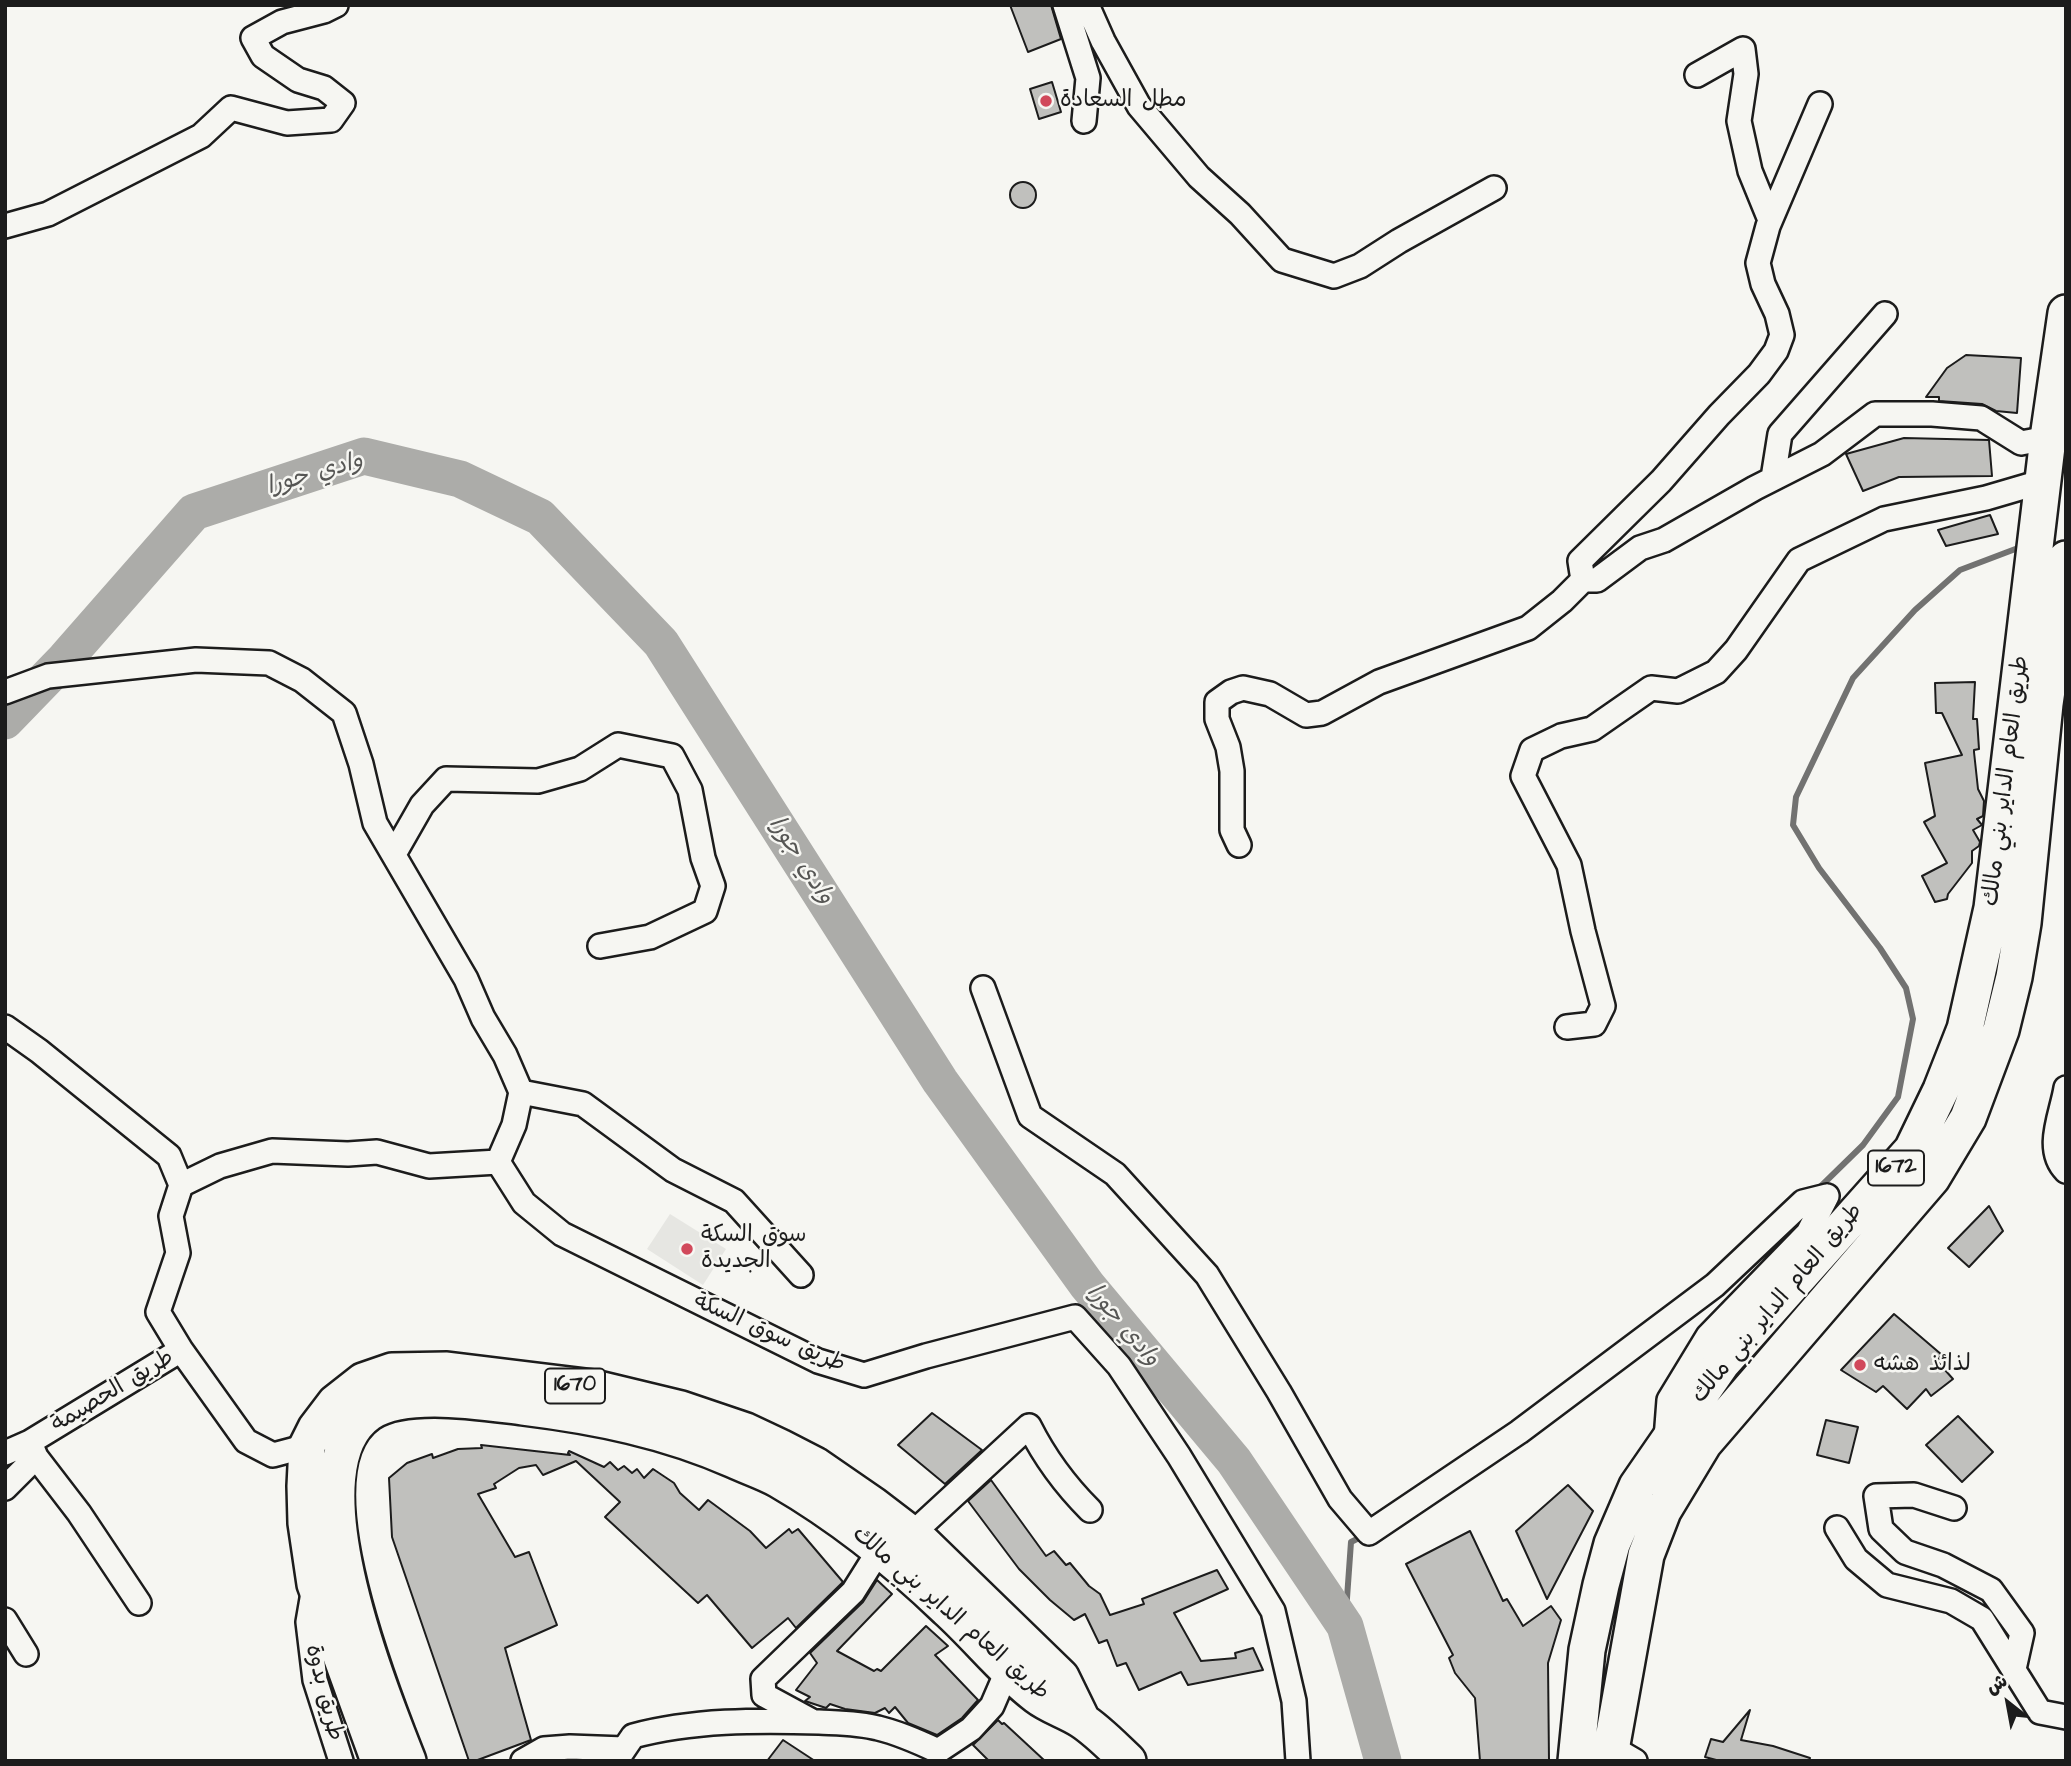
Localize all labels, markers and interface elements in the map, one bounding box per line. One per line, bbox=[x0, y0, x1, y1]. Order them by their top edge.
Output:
place label: مطل السعادة bbox=[1060, 87, 1187, 115]
marker: مطل السعادة bbox=[1038, 93, 1054, 109]
water label: وادي جورا bbox=[264, 448, 366, 502]
street label: طريق العام الداير بني مالك bbox=[1978, 654, 2036, 908]
water label: وادي جورا bbox=[761, 812, 839, 910]
road number: 1672 bbox=[1868, 1150, 1924, 1186]
street label: طريق العام الداير بني مالك bbox=[1686, 1199, 1870, 1409]
place label: سوق السكة الجديدة bbox=[701, 1222, 807, 1276]
marker: سوق السكة الجديدة bbox=[679, 1241, 695, 1257]
water label: وادي جورا bbox=[1079, 1279, 1165, 1373]
street label: طريق سوق السكة bbox=[689, 1288, 849, 1380]
street label: طريق الحصيمة bbox=[47, 1345, 179, 1439]
place label: لذائذ هشه bbox=[1874, 1351, 1971, 1379]
marker: لذائذ هشه bbox=[1852, 1357, 1868, 1373]
road number: 1670 bbox=[545, 1368, 605, 1404]
street label: طريق العام الداير بني مالك bbox=[846, 1521, 1054, 1707]
street label: طريق بدوة bbox=[298, 1642, 348, 1744]
north arrow bbox=[1973, 1668, 2043, 1738]
text: ش bbox=[1981, 1668, 2013, 1702]

